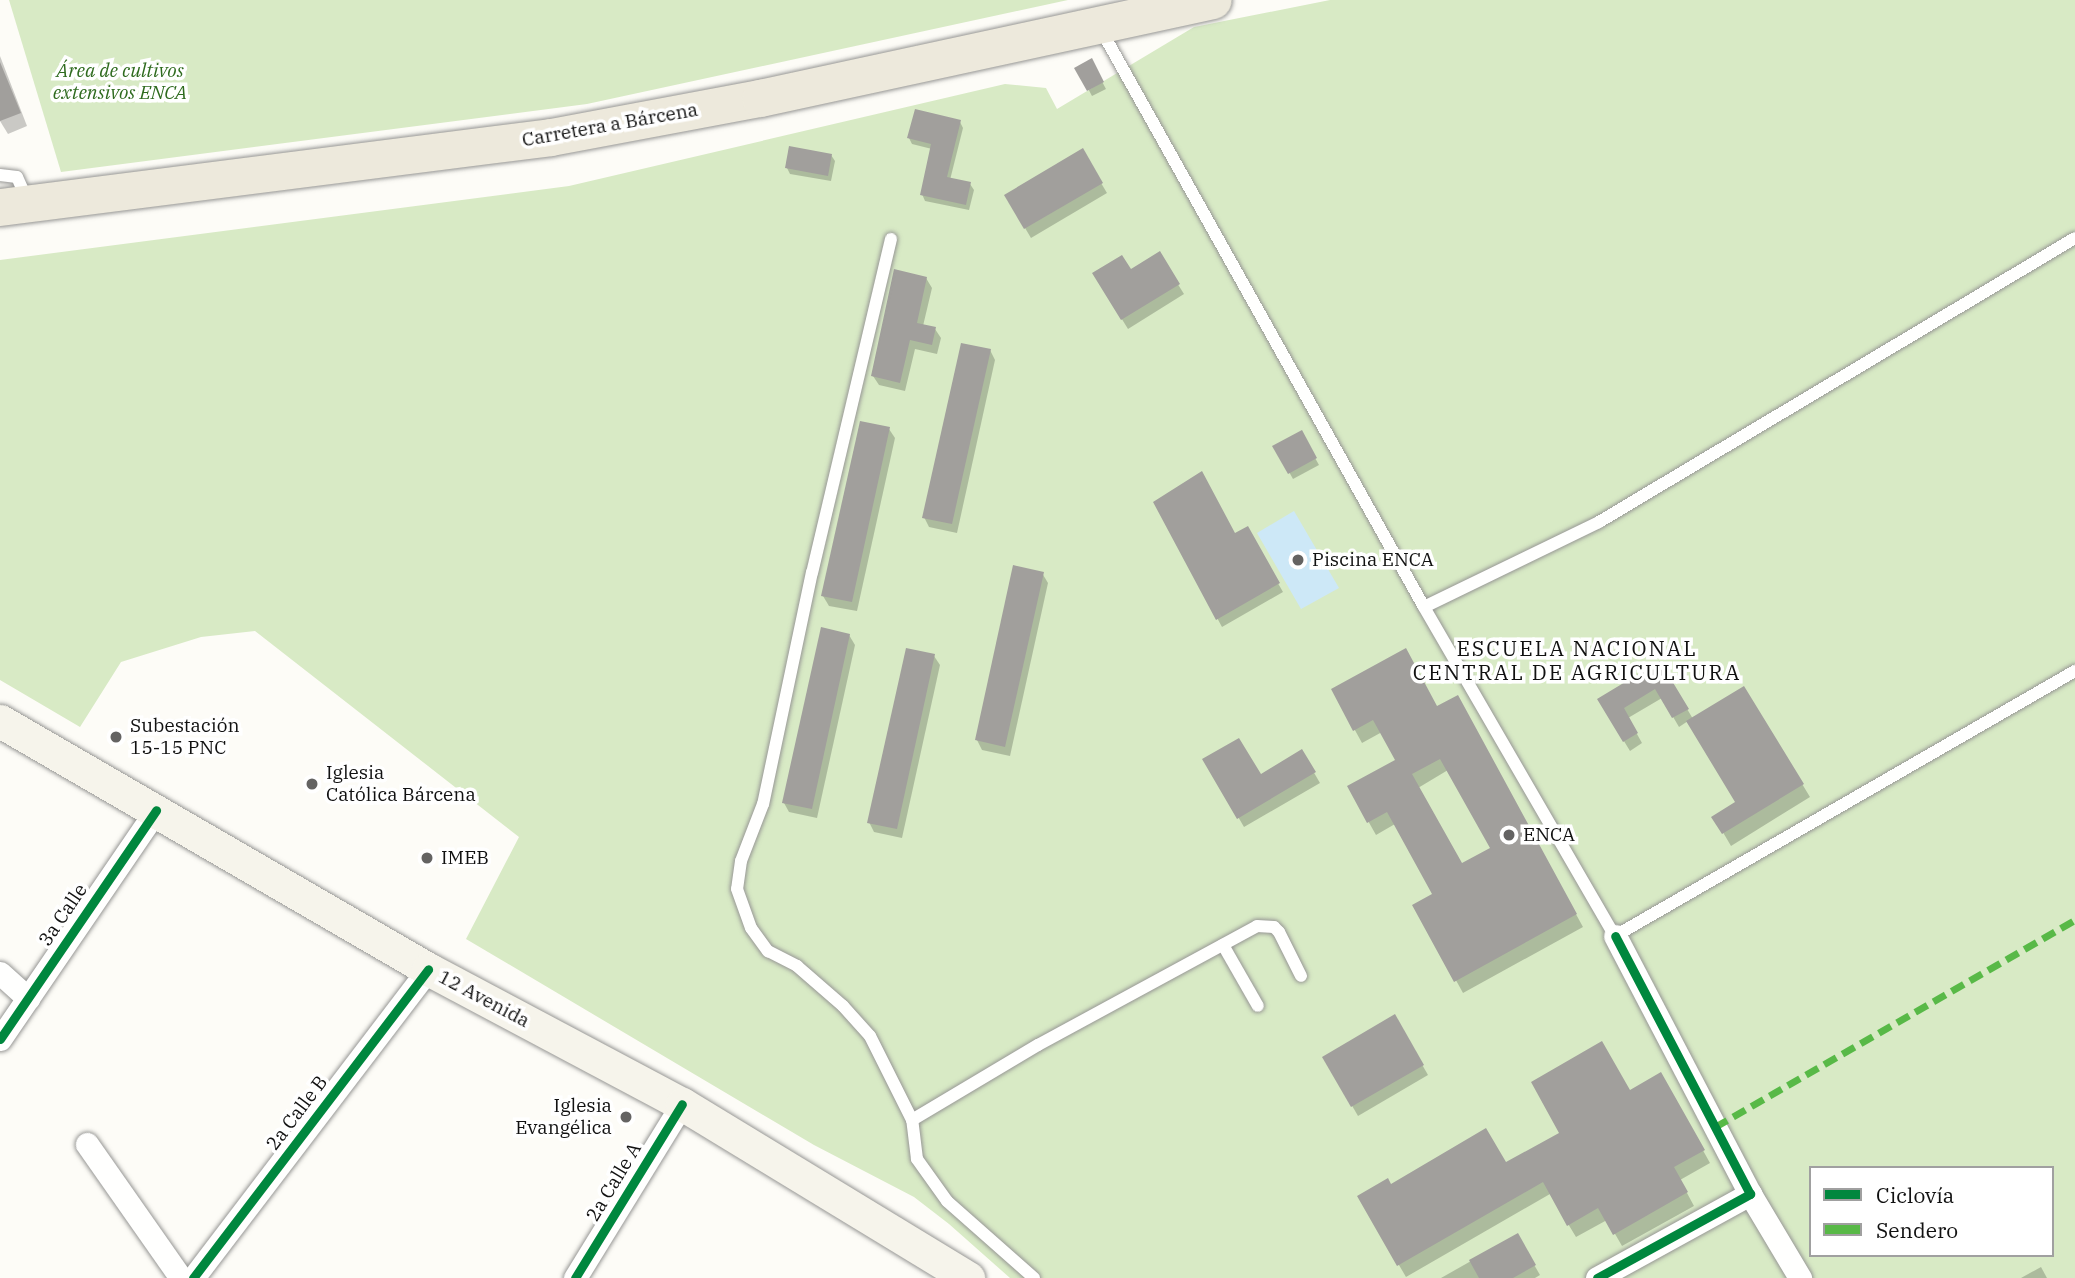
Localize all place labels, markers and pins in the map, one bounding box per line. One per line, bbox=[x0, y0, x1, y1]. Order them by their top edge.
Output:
place label: Piscina ENCA bbox=[1312, 549, 1434, 571]
marker: Piscina ENCA bbox=[1290, 552, 1306, 568]
place label: Subestación 15-15 PNC bbox=[130, 715, 240, 759]
marker: Subestación 15-15 PNC bbox=[108, 729, 124, 745]
place label: Iglesia Católica Bárcena bbox=[326, 762, 476, 806]
marker: Iglesia Católica Bárcena bbox=[304, 776, 320, 792]
place label: ENCA bbox=[1523, 824, 1575, 846]
marker: ENCA bbox=[1501, 827, 1517, 843]
place label: IMEB bbox=[441, 847, 489, 869]
marker: IMEB bbox=[419, 850, 435, 866]
place label: Iglesia Evangélica bbox=[515, 1095, 612, 1139]
marker: Iglesia Evangélica bbox=[618, 1109, 634, 1125]

